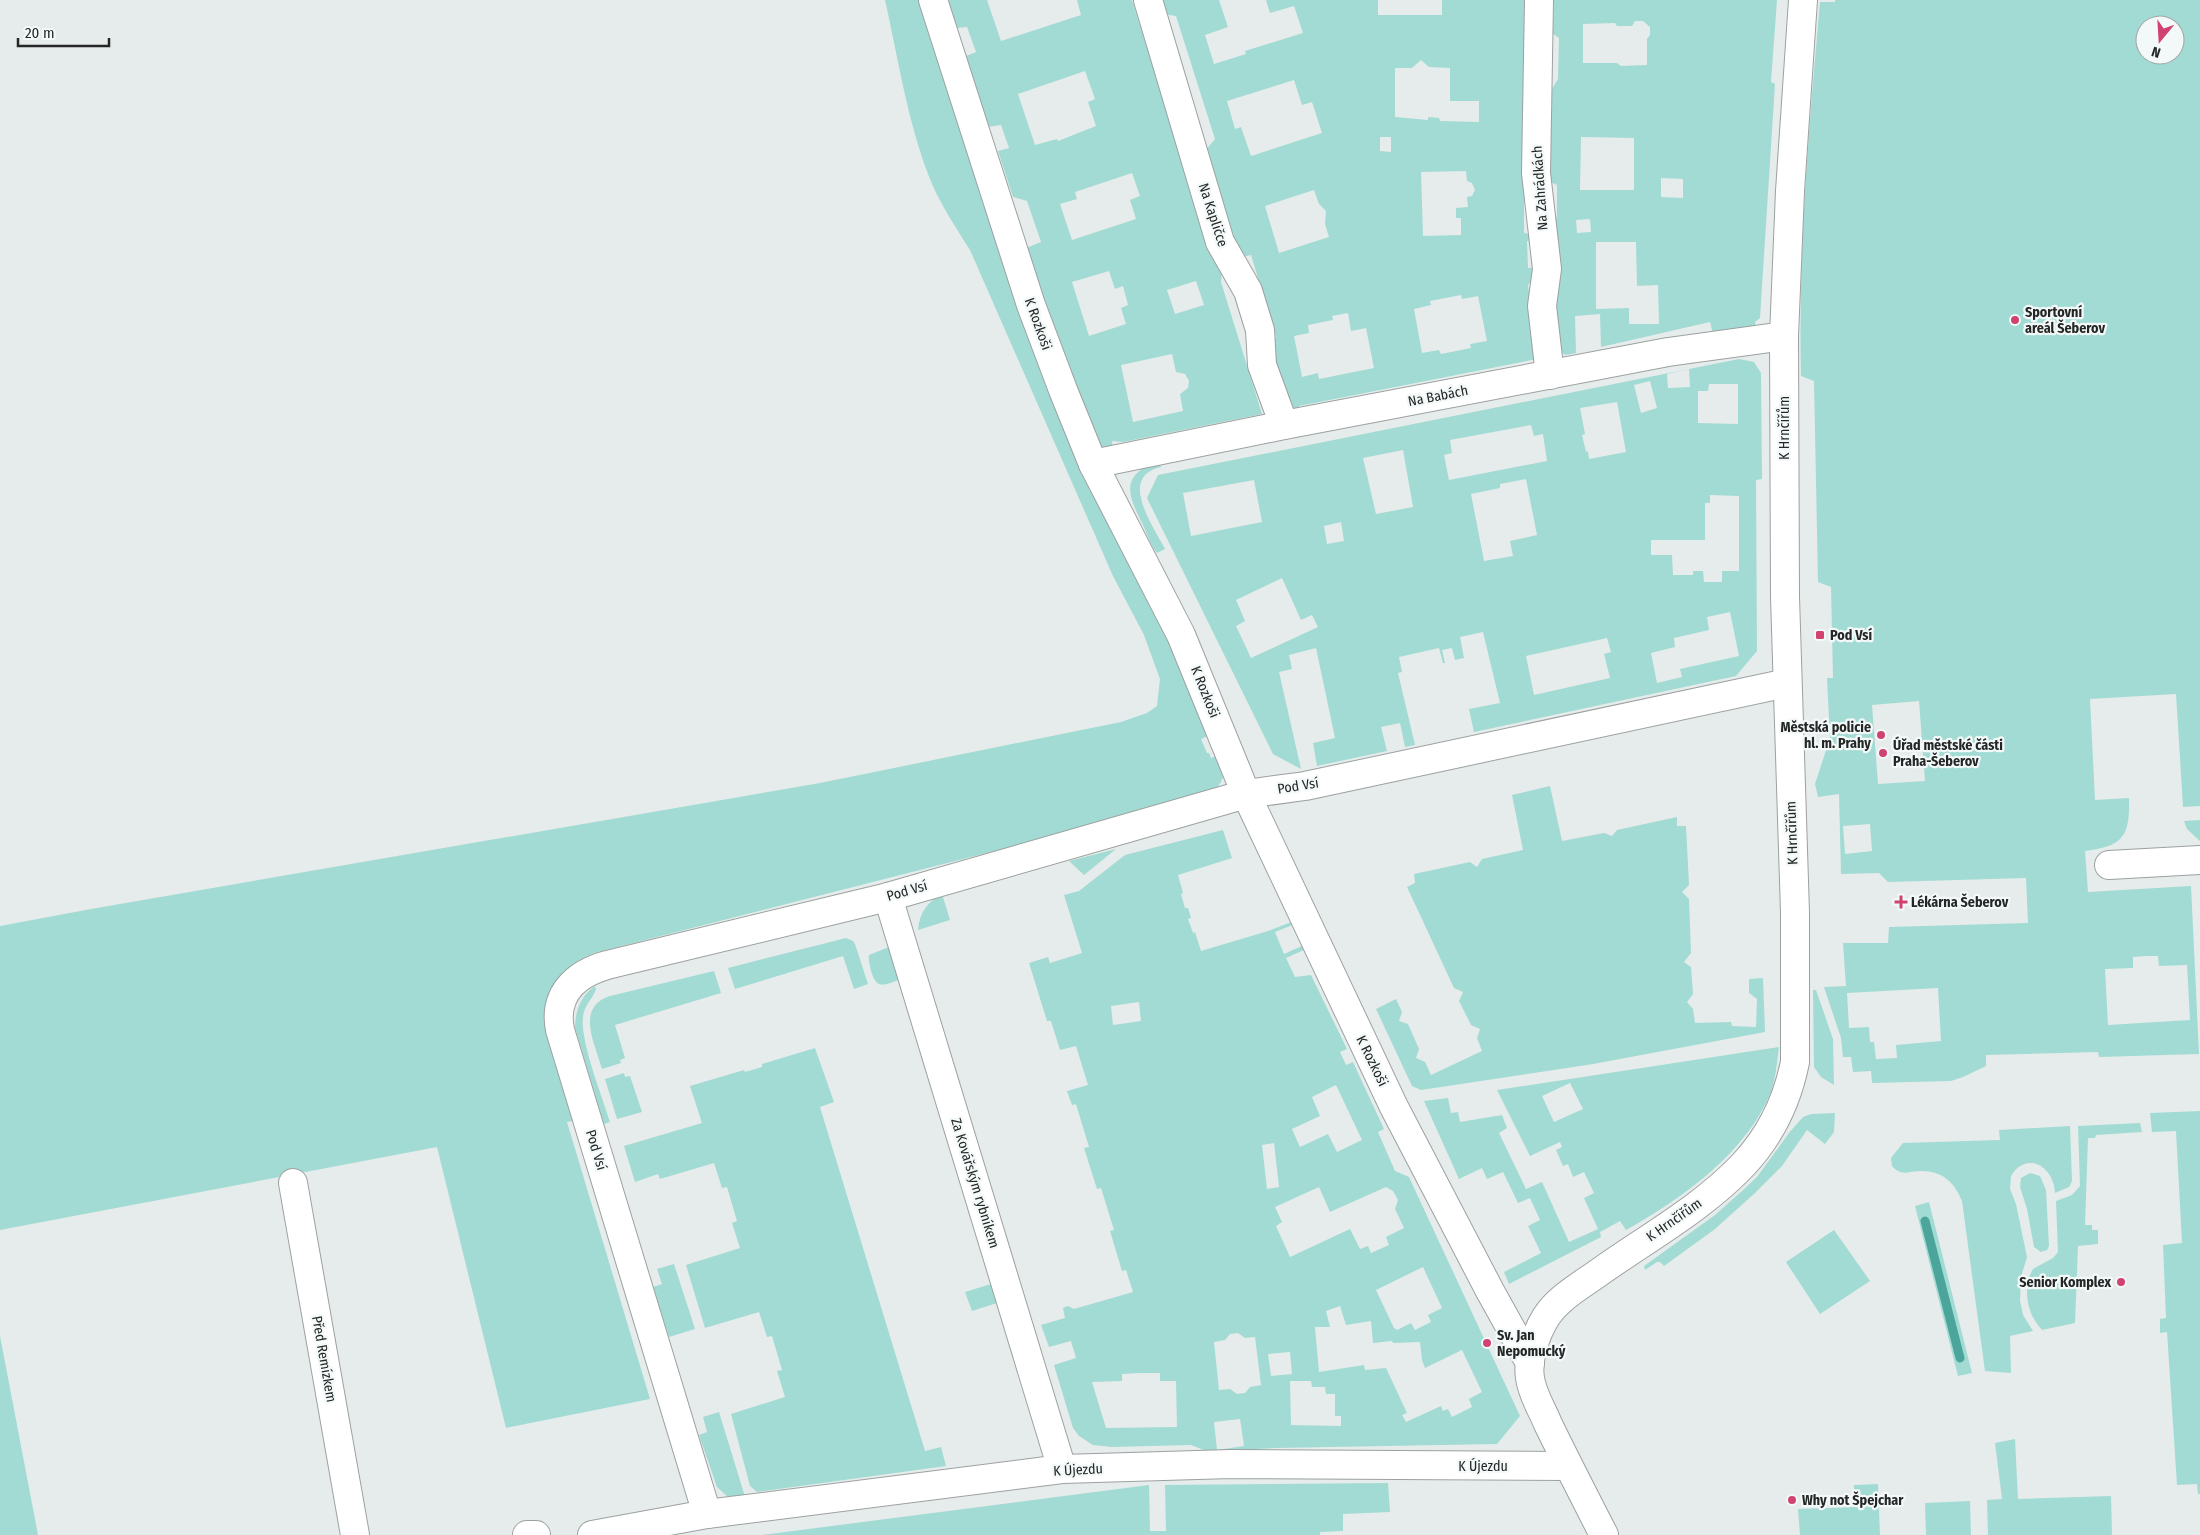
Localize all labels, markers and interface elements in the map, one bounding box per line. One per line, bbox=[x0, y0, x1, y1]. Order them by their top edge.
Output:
scale bar bbox=[18, 15, 109, 47]
north arrow bbox=[2135, 15, 2185, 65]
text: 20 m bbox=[25, 24, 55, 42]
text: N bbox=[2150, 43, 2163, 61]
street label: Na Zahrádkách bbox=[1529, 145, 1551, 231]
street label: Na Kapličce bbox=[1195, 181, 1231, 249]
street label: K Rozkoši bbox=[1021, 296, 1055, 352]
place label: Sportovní areál Šeberov bbox=[2025, 304, 2105, 337]
marker: Sportovní areál Šeberov bbox=[2009, 314, 2021, 326]
street label: Na Babách bbox=[1407, 382, 1469, 410]
street label: K Hrnčířům bbox=[1776, 396, 1793, 460]
place label: Pod Vsí bbox=[1830, 627, 1872, 644]
marker: Pod Vsí bbox=[1814, 629, 1826, 641]
street label: K Rozkoši bbox=[1187, 664, 1223, 720]
place label: Městská policie hl. m. Prahy bbox=[1780, 719, 1871, 752]
marker: Městská policie hl. m. Prahy bbox=[1875, 729, 1887, 741]
place label: Úřad městské části Praha-Šeberov bbox=[1893, 736, 2003, 770]
marker: Úřad městské části Praha-Šeberov bbox=[1877, 747, 1889, 759]
street label: Pod Vsí bbox=[1276, 774, 1320, 798]
street label: K Hrnčířům bbox=[1782, 801, 1802, 865]
street label: Pod Vsí bbox=[885, 877, 930, 905]
place label: Lékárna Šeberov bbox=[1911, 893, 2009, 911]
marker: Lékárna Šeberov bbox=[1895, 896, 1907, 908]
street label: K Rozkoši bbox=[1352, 1033, 1392, 1089]
street label: Za Kovářským rybníkem bbox=[947, 1116, 1003, 1250]
street label: Pod Vsí bbox=[582, 1128, 610, 1173]
street label: K Hrnčířům bbox=[1643, 1195, 1705, 1245]
place label: Senior Komplex bbox=[2019, 1274, 2111, 1291]
marker: Senior Komplex bbox=[2115, 1276, 2127, 1288]
street label: Před Remízkem bbox=[308, 1314, 340, 1404]
place label: Sv. Jan Nepomucký bbox=[1497, 1327, 1566, 1360]
marker: Sv. Jan Nepomucký bbox=[1481, 1337, 1493, 1349]
street label: K Újezdu bbox=[1458, 1457, 1508, 1475]
street label: K Újezdu bbox=[1053, 1459, 1103, 1480]
place label: Why not Špejchar bbox=[1802, 1491, 1904, 1509]
marker: Why not Špejchar bbox=[1786, 1494, 1798, 1506]

